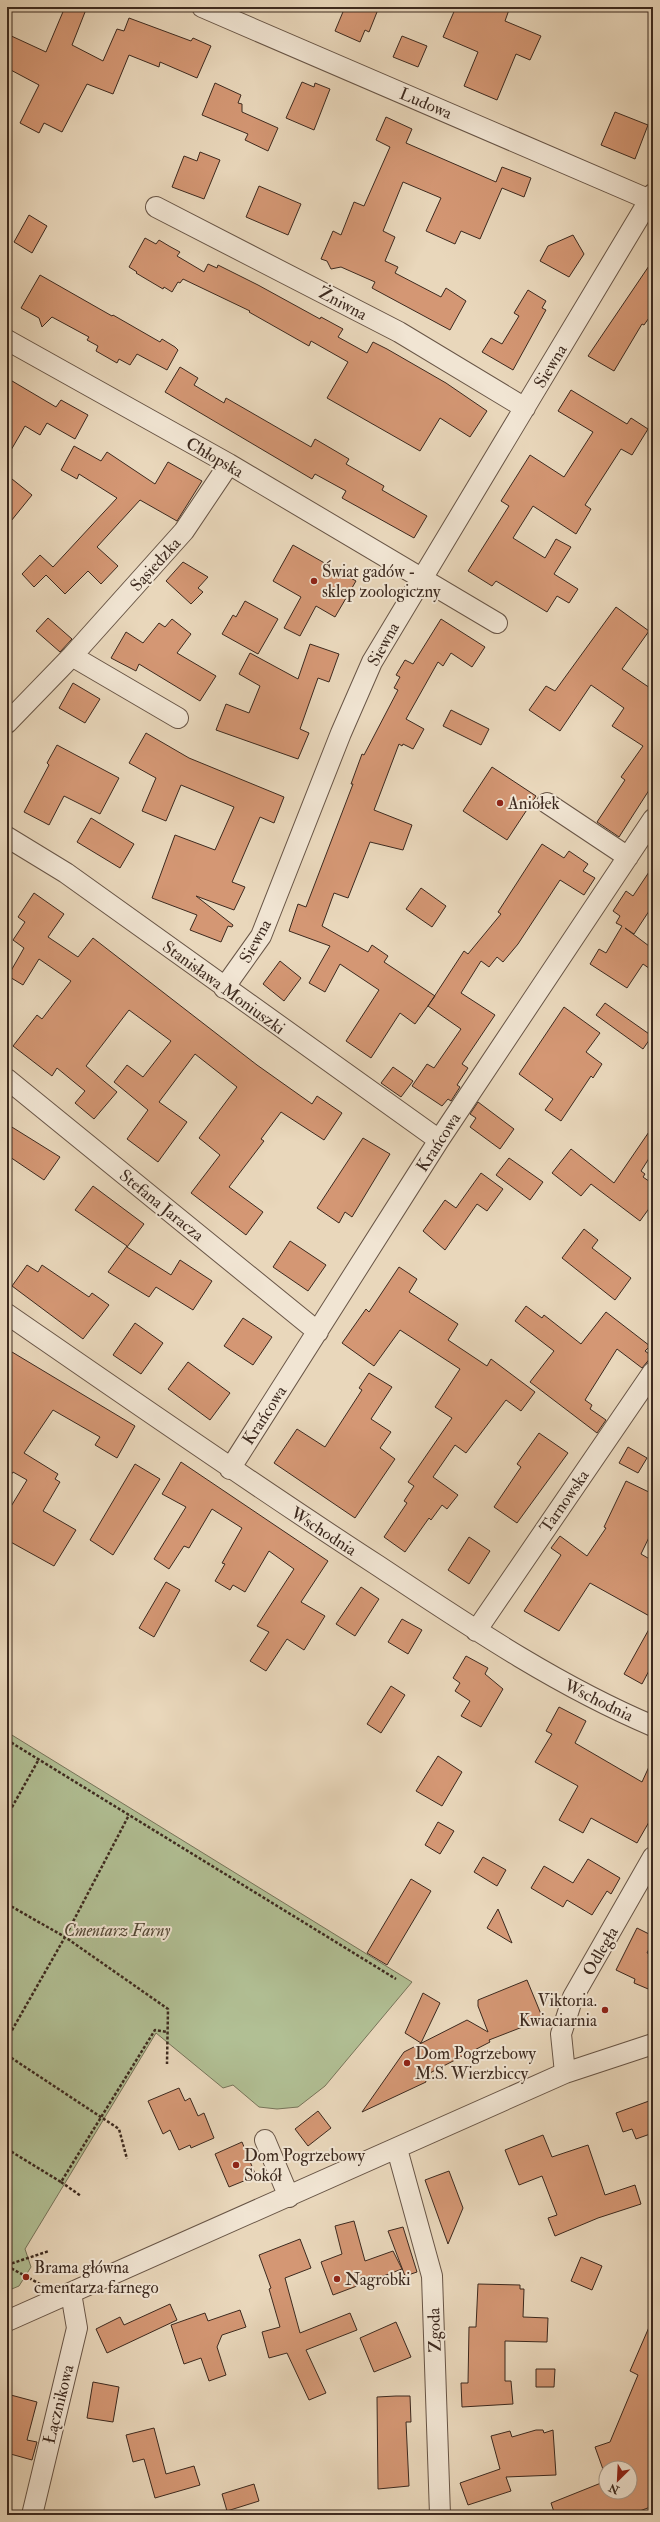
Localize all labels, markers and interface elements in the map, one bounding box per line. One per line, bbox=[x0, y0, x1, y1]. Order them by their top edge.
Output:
street label: Ludowa bbox=[396, 83, 456, 124]
street label: Żniwna bbox=[315, 280, 373, 325]
street label: Siewna bbox=[529, 340, 572, 392]
street label: Chłopska bbox=[182, 433, 248, 484]
street label: Sąsiedzka bbox=[126, 532, 186, 596]
place label: Świat gadów - sklep zoologiczny bbox=[322, 560, 441, 603]
marker: Świat gadów - sklep zoologiczny bbox=[309, 576, 319, 586]
street label: Siewna bbox=[363, 618, 405, 670]
place label: Aniołek bbox=[507, 793, 560, 814]
marker: Aniołek bbox=[495, 798, 505, 808]
street label: Siewna bbox=[235, 915, 277, 967]
street label: Stanisława Moniuszki bbox=[158, 936, 289, 1039]
street label: Krańcowa bbox=[412, 1108, 466, 1176]
street label: Stefana Jaracza bbox=[114, 1165, 209, 1247]
street label: Krańcowa bbox=[238, 1381, 292, 1449]
street label: Tarnowska bbox=[535, 1465, 594, 1537]
street label: Wschodnia bbox=[286, 1502, 361, 1561]
street label: Wschodnia bbox=[560, 1674, 638, 1727]
park label: Cmentarz Farny bbox=[64, 1920, 171, 1941]
street label: Odległa bbox=[578, 1922, 623, 1980]
place label: Viktoria. Kwiaciarnia bbox=[519, 1990, 598, 2031]
marker: Viktoria. Kwiaciarnia bbox=[600, 2005, 610, 2015]
place label: Dom Pogrzebowy M.S. Wierzbiccy bbox=[415, 2043, 536, 2085]
marker: Dom Pogrzebowy M.S. Wierzbiccy bbox=[402, 2058, 412, 2068]
place label: Dom Pogrzebowy Sokół bbox=[244, 2145, 365, 2186]
marker: Dom Pogrzebowy Sokół bbox=[231, 2160, 241, 2170]
place label: Brama główna cmentarza farnego bbox=[34, 2257, 159, 2298]
place label: Nagrobki bbox=[345, 2269, 411, 2290]
marker: Brama główna cmentarza farnego bbox=[21, 2272, 31, 2282]
marker: Nagrobki bbox=[332, 2274, 342, 2284]
street label: Zgoda bbox=[423, 2306, 446, 2353]
street label: Łącznikowa bbox=[38, 2361, 79, 2446]
north arrow bbox=[598, 2460, 638, 2500]
text: N bbox=[606, 2480, 622, 2497]

